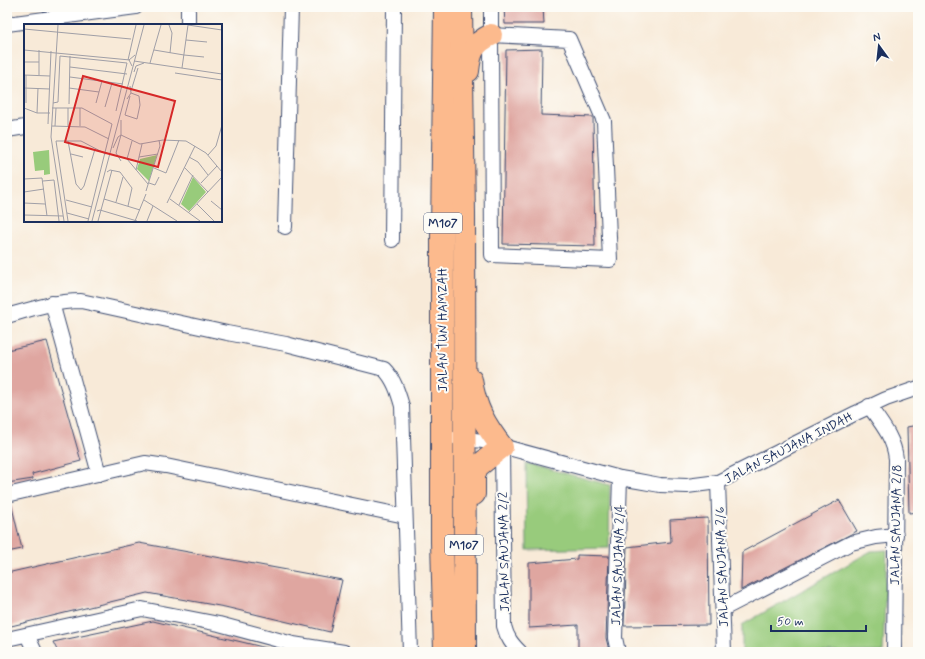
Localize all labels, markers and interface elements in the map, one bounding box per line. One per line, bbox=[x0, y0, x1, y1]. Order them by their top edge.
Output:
inset map bbox=[24, 24, 222, 222]
north arrow bbox=[859, 26, 899, 66]
text: N bbox=[871, 30, 882, 45]
road number: M107 bbox=[424, 213, 462, 233]
street label: JALAN TUN HAMZAH bbox=[435, 267, 452, 392]
street label: JALAN SAUJANA INDAH bbox=[722, 408, 856, 488]
street label: JALAN SAUJANA 2/8 bbox=[887, 464, 906, 586]
street label: JALAN SAUJANA 2/2 bbox=[495, 491, 514, 612]
street label: JALAN SAUJANA 2/4 bbox=[608, 504, 629, 626]
street label: JALAN SAUJANA 2/6 bbox=[712, 506, 733, 627]
road number: M107 bbox=[445, 535, 483, 555]
scale bar bbox=[771, 607, 866, 633]
text: 50 m bbox=[777, 614, 804, 630]

